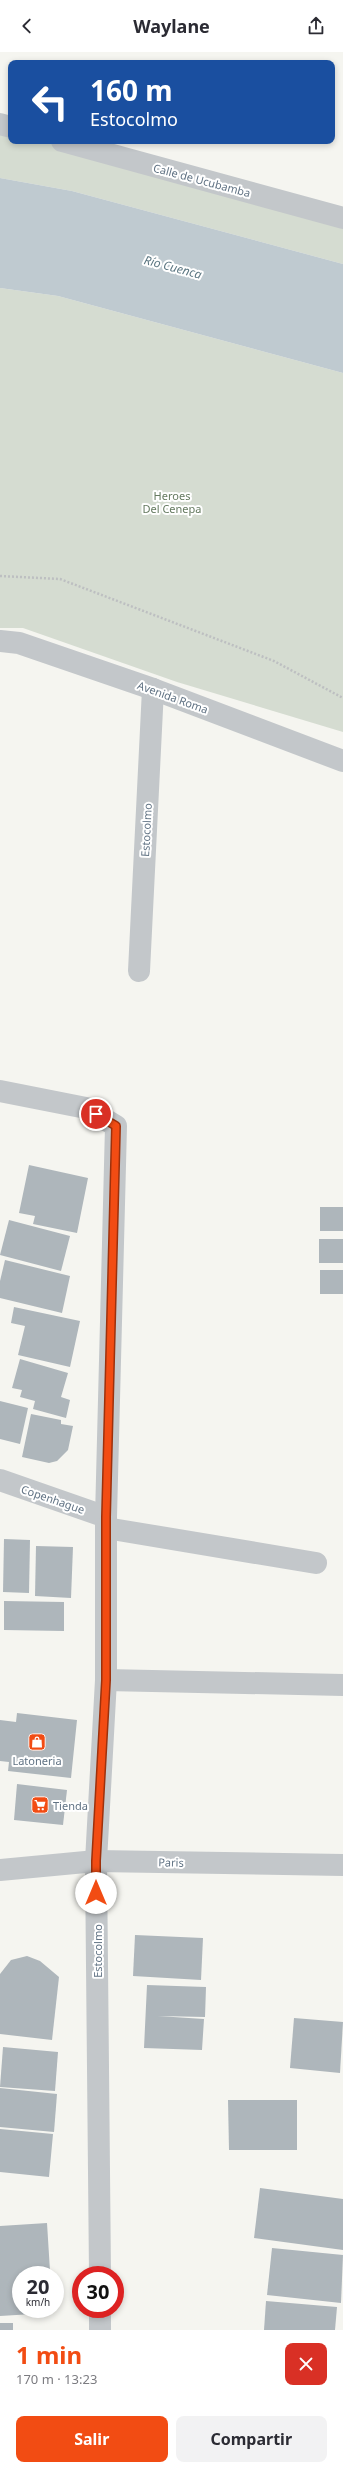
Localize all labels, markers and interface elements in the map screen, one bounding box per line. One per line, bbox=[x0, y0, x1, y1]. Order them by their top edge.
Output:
text: Waylane bbox=[133, 14, 210, 38]
icon: back bbox=[16, 15, 38, 37]
icon: share bbox=[305, 15, 327, 37]
text: 160 m bbox=[90, 71, 173, 109]
icon: left bbox=[24, 76, 76, 128]
text: Estocolmo bbox=[90, 107, 178, 131]
street label: Calle de Ucubamba bbox=[152, 160, 252, 200]
water label: Río Cuenca bbox=[142, 251, 204, 283]
park label: Heroes Del Cenepa bbox=[142, 488, 202, 516]
street label: Avenida Roma bbox=[136, 677, 210, 717]
street label: Estocolmo bbox=[137, 802, 155, 857]
pin bbox=[79, 1097, 113, 1131]
icon: arrive bbox=[85, 1103, 107, 1125]
street label: Copenhague bbox=[19, 1481, 87, 1517]
shop icon: Latoneria bbox=[27, 1732, 47, 1752]
place label: Latoneria bbox=[12, 1753, 62, 1768]
supermarket icon: Tienda bbox=[30, 1795, 50, 1815]
place label: Tienda bbox=[53, 1798, 88, 1813]
street label: Paris bbox=[158, 1854, 184, 1870]
position arrow bbox=[75, 1872, 117, 1914]
street label: Estocolmo bbox=[90, 1924, 105, 1978]
speed limit sign: 30 bbox=[72, 2266, 124, 2318]
text: 20 bbox=[27, 2273, 49, 2300]
text: km/h bbox=[26, 2295, 50, 2309]
text: 1 min bbox=[16, 2338, 82, 2371]
button: close bbox=[285, 2343, 327, 2385]
text: 170 m · 13:23 bbox=[16, 2370, 97, 2388]
button: Salir bbox=[16, 2416, 168, 2462]
button: Compartir bbox=[176, 2416, 327, 2462]

